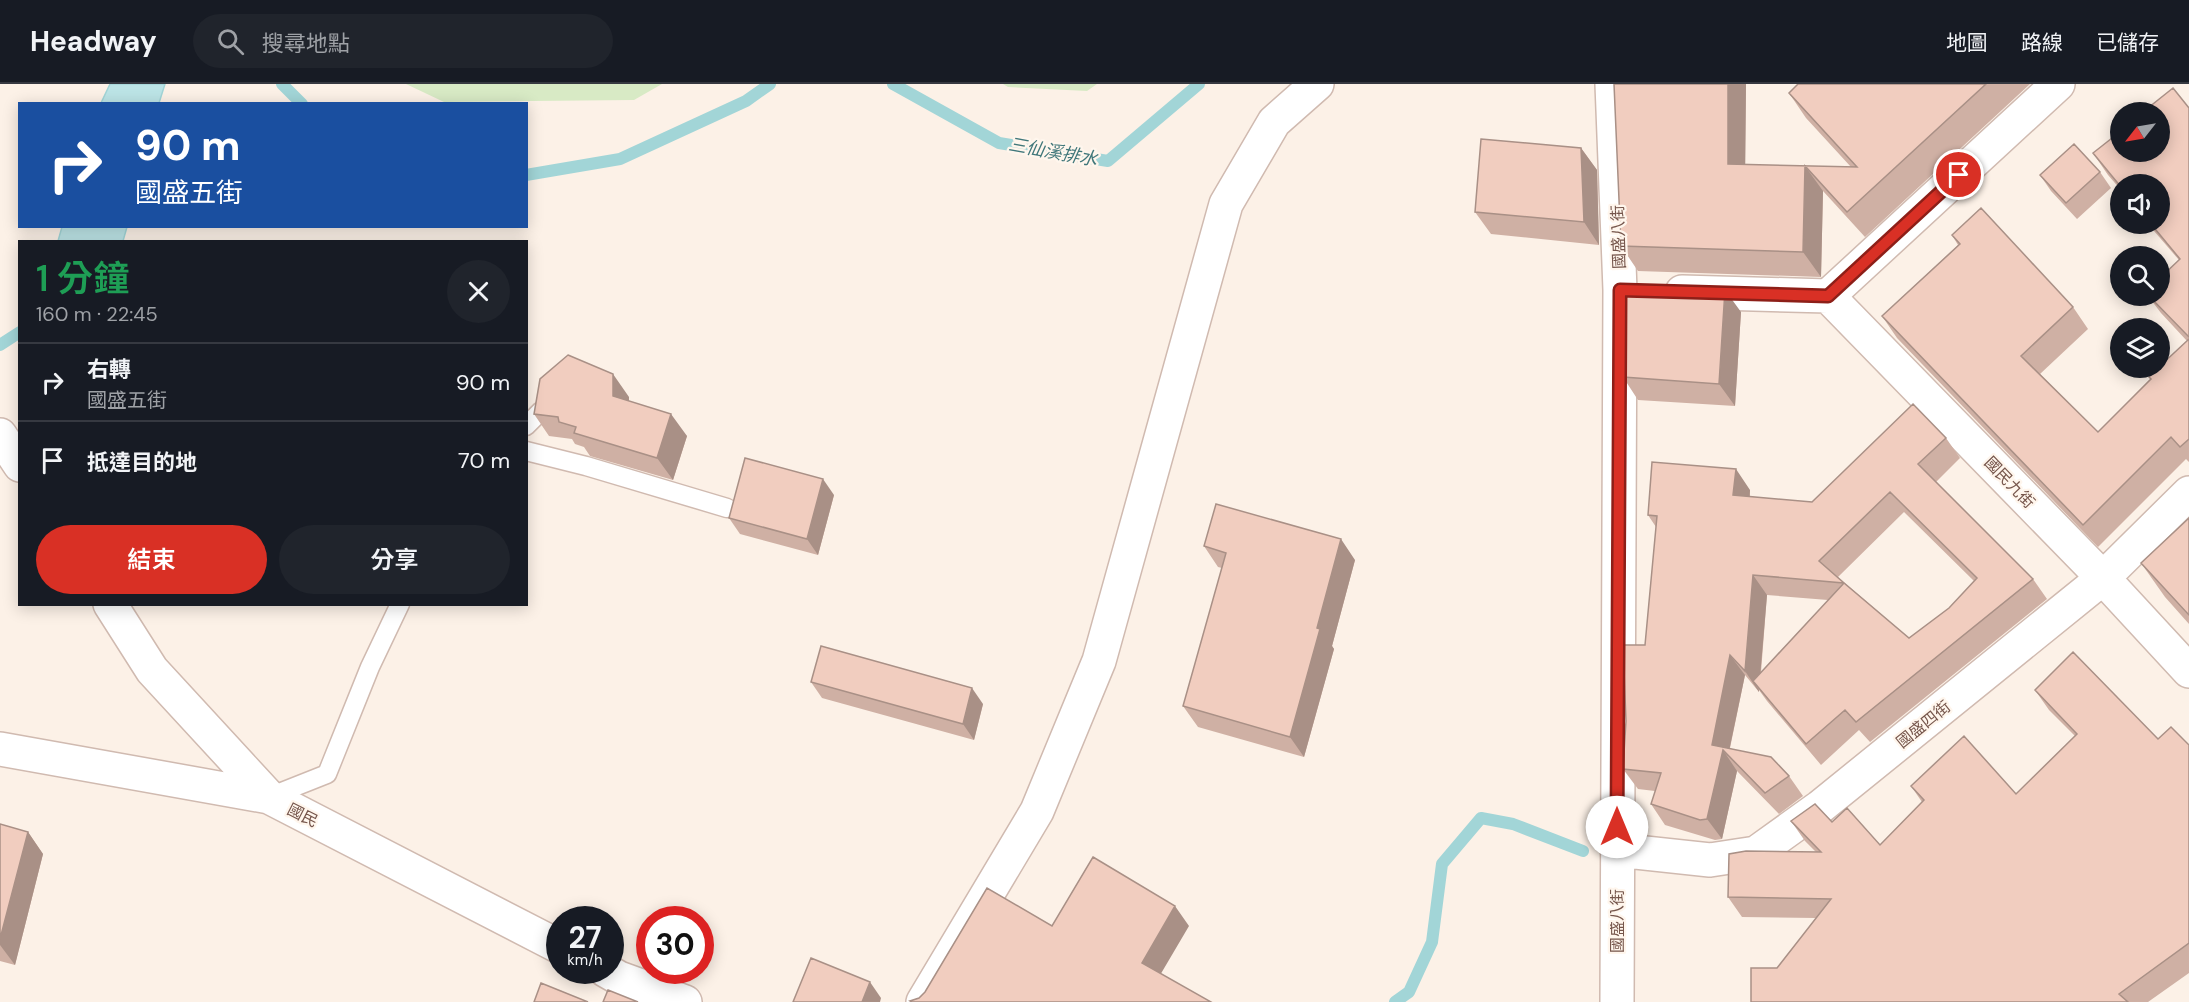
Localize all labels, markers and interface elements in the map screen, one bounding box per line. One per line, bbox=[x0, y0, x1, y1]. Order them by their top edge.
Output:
search box bbox=[193, 14, 613, 68]
text: Headway bbox=[30, 23, 157, 60]
icon: search bbox=[214, 25, 247, 58]
text: 搜尋地點 bbox=[262, 29, 350, 58]
text: 地圖 bbox=[1946, 29, 1988, 57]
text: 路線 bbox=[2021, 29, 2063, 57]
text: 已儲存 bbox=[2096, 29, 2159, 57]
north arrow bbox=[2110, 102, 2170, 162]
map controls bbox=[2110, 102, 2170, 378]
text: 90 m bbox=[135, 118, 241, 173]
icon: right bbox=[36, 126, 114, 204]
water label: 三仙溪排水 bbox=[1007, 132, 1100, 172]
pin bbox=[1933, 149, 1984, 200]
icon: arrive bbox=[1942, 158, 1975, 191]
button: sound bbox=[2110, 174, 2170, 234]
text: 國盛五街 bbox=[135, 175, 243, 210]
street label: 國盛八街 bbox=[1607, 205, 1630, 269]
button: search bbox=[2110, 246, 2170, 306]
text: 1 分鐘 bbox=[36, 255, 129, 302]
button: close bbox=[447, 260, 510, 323]
text: 160 m · 22:45 bbox=[36, 301, 158, 327]
button: layers bbox=[2110, 318, 2170, 378]
text: 右轉 bbox=[87, 355, 131, 384]
icon: right bbox=[36, 366, 69, 399]
text: 90 m bbox=[456, 368, 510, 397]
text: 國盛五街 bbox=[87, 387, 167, 413]
icon: arrive bbox=[36, 444, 69, 477]
text: 70 m bbox=[458, 446, 510, 475]
text: 抵達目的地 bbox=[87, 448, 197, 477]
street label: 國民九街 bbox=[1980, 452, 2039, 513]
button: 結束 bbox=[36, 525, 267, 594]
button: 分享 bbox=[279, 525, 510, 594]
street label: 國盛四街 bbox=[1892, 696, 1955, 753]
position arrow bbox=[1585, 795, 1649, 859]
street label: 國民 bbox=[284, 799, 322, 832]
street label: 國盛八街 bbox=[1607, 889, 1628, 953]
speed limit sign: 30 bbox=[636, 906, 714, 984]
text: 27 bbox=[568, 918, 602, 957]
text: km/h bbox=[567, 950, 603, 970]

